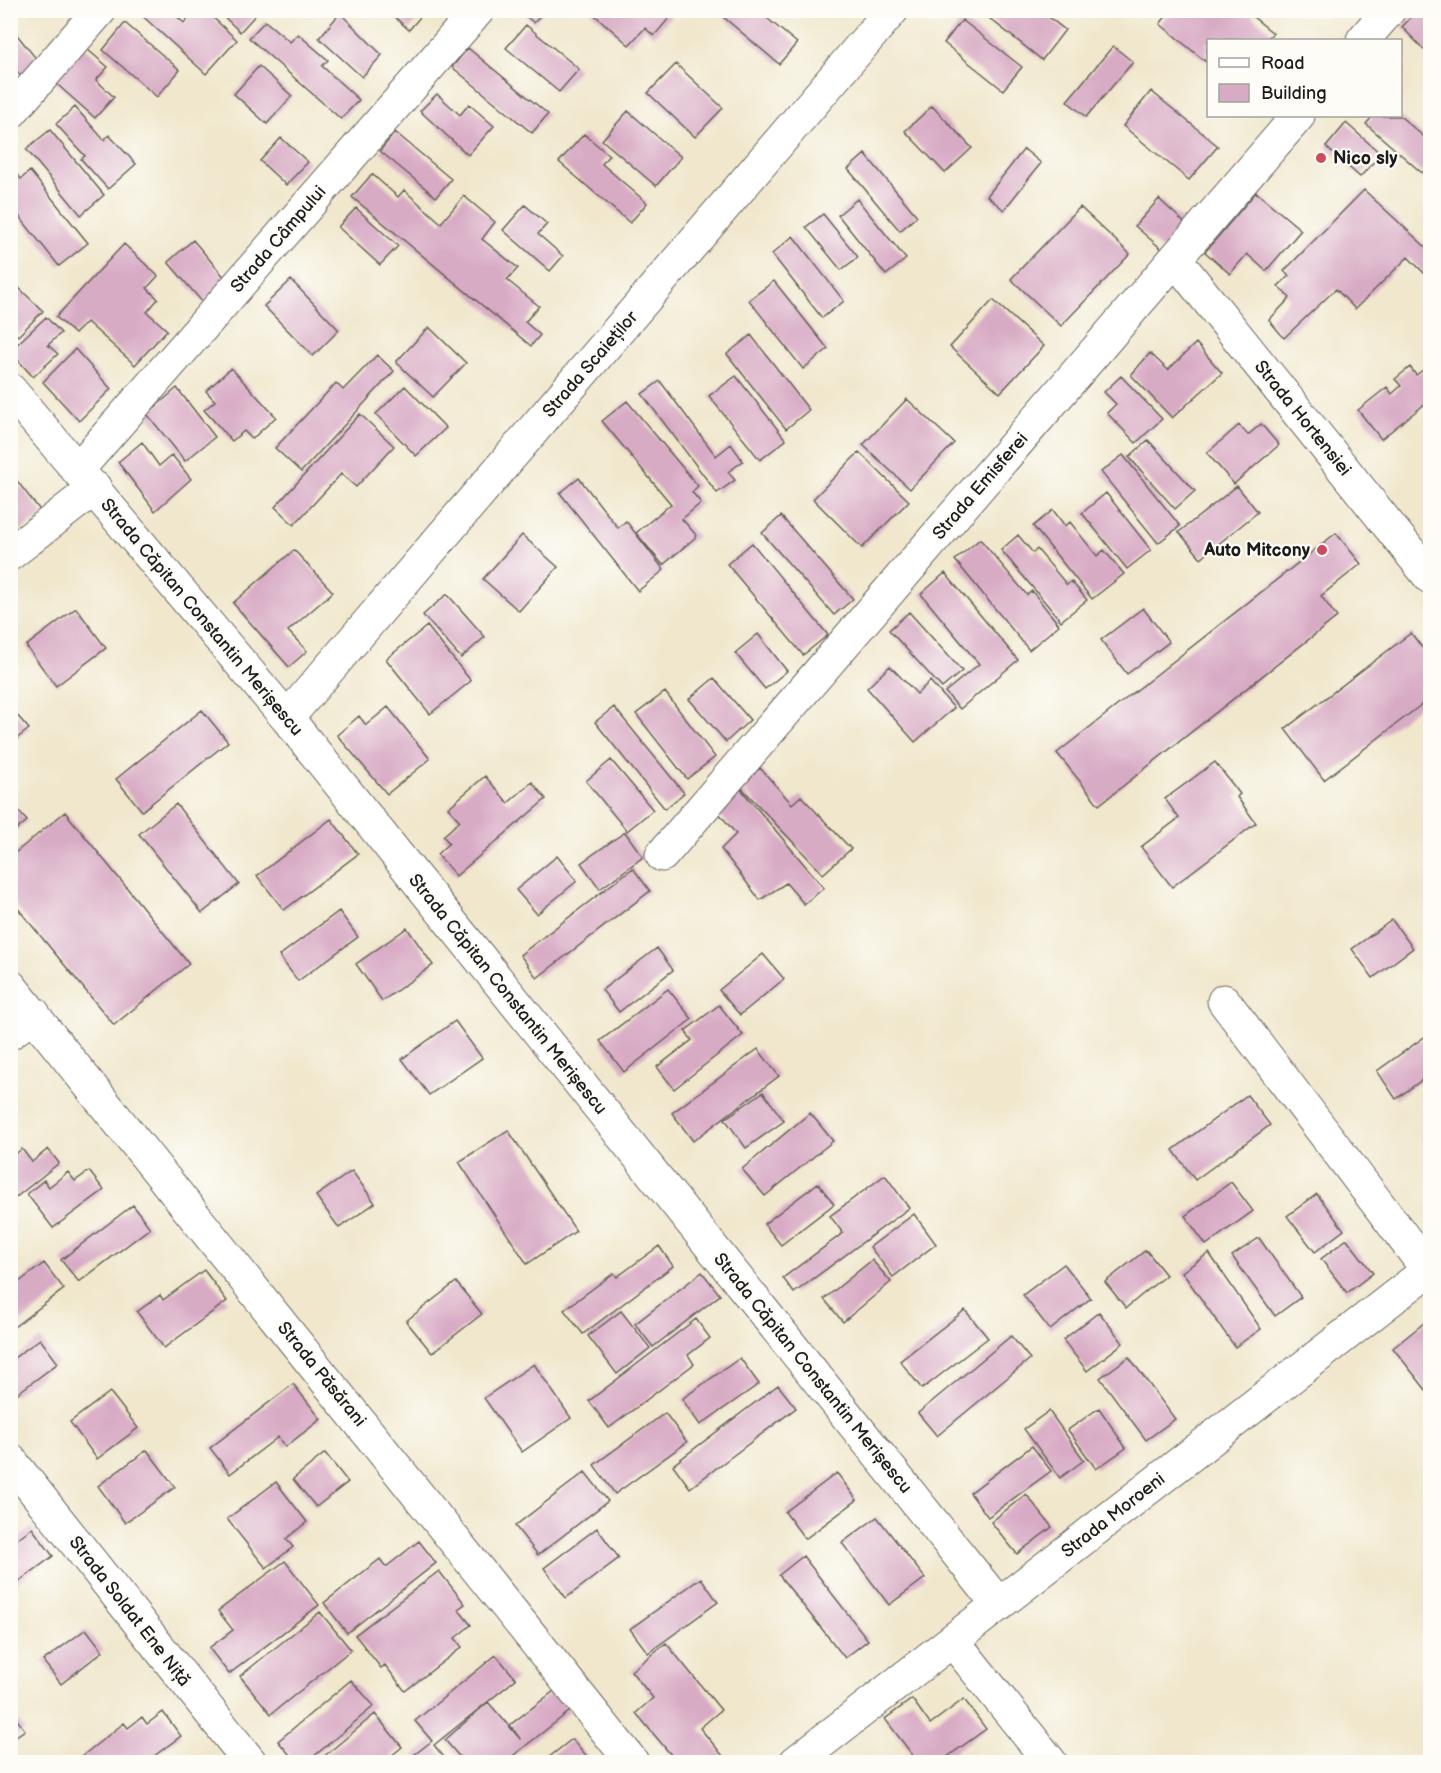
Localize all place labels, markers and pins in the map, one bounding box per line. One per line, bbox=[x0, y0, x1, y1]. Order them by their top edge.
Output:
place label: Nico sly bbox=[1333, 148, 1398, 169]
marker: Nico sly bbox=[1314, 151, 1328, 165]
place label: Auto Mitcony bbox=[1203, 540, 1311, 561]
marker: Auto Mitcony bbox=[1315, 543, 1329, 557]

